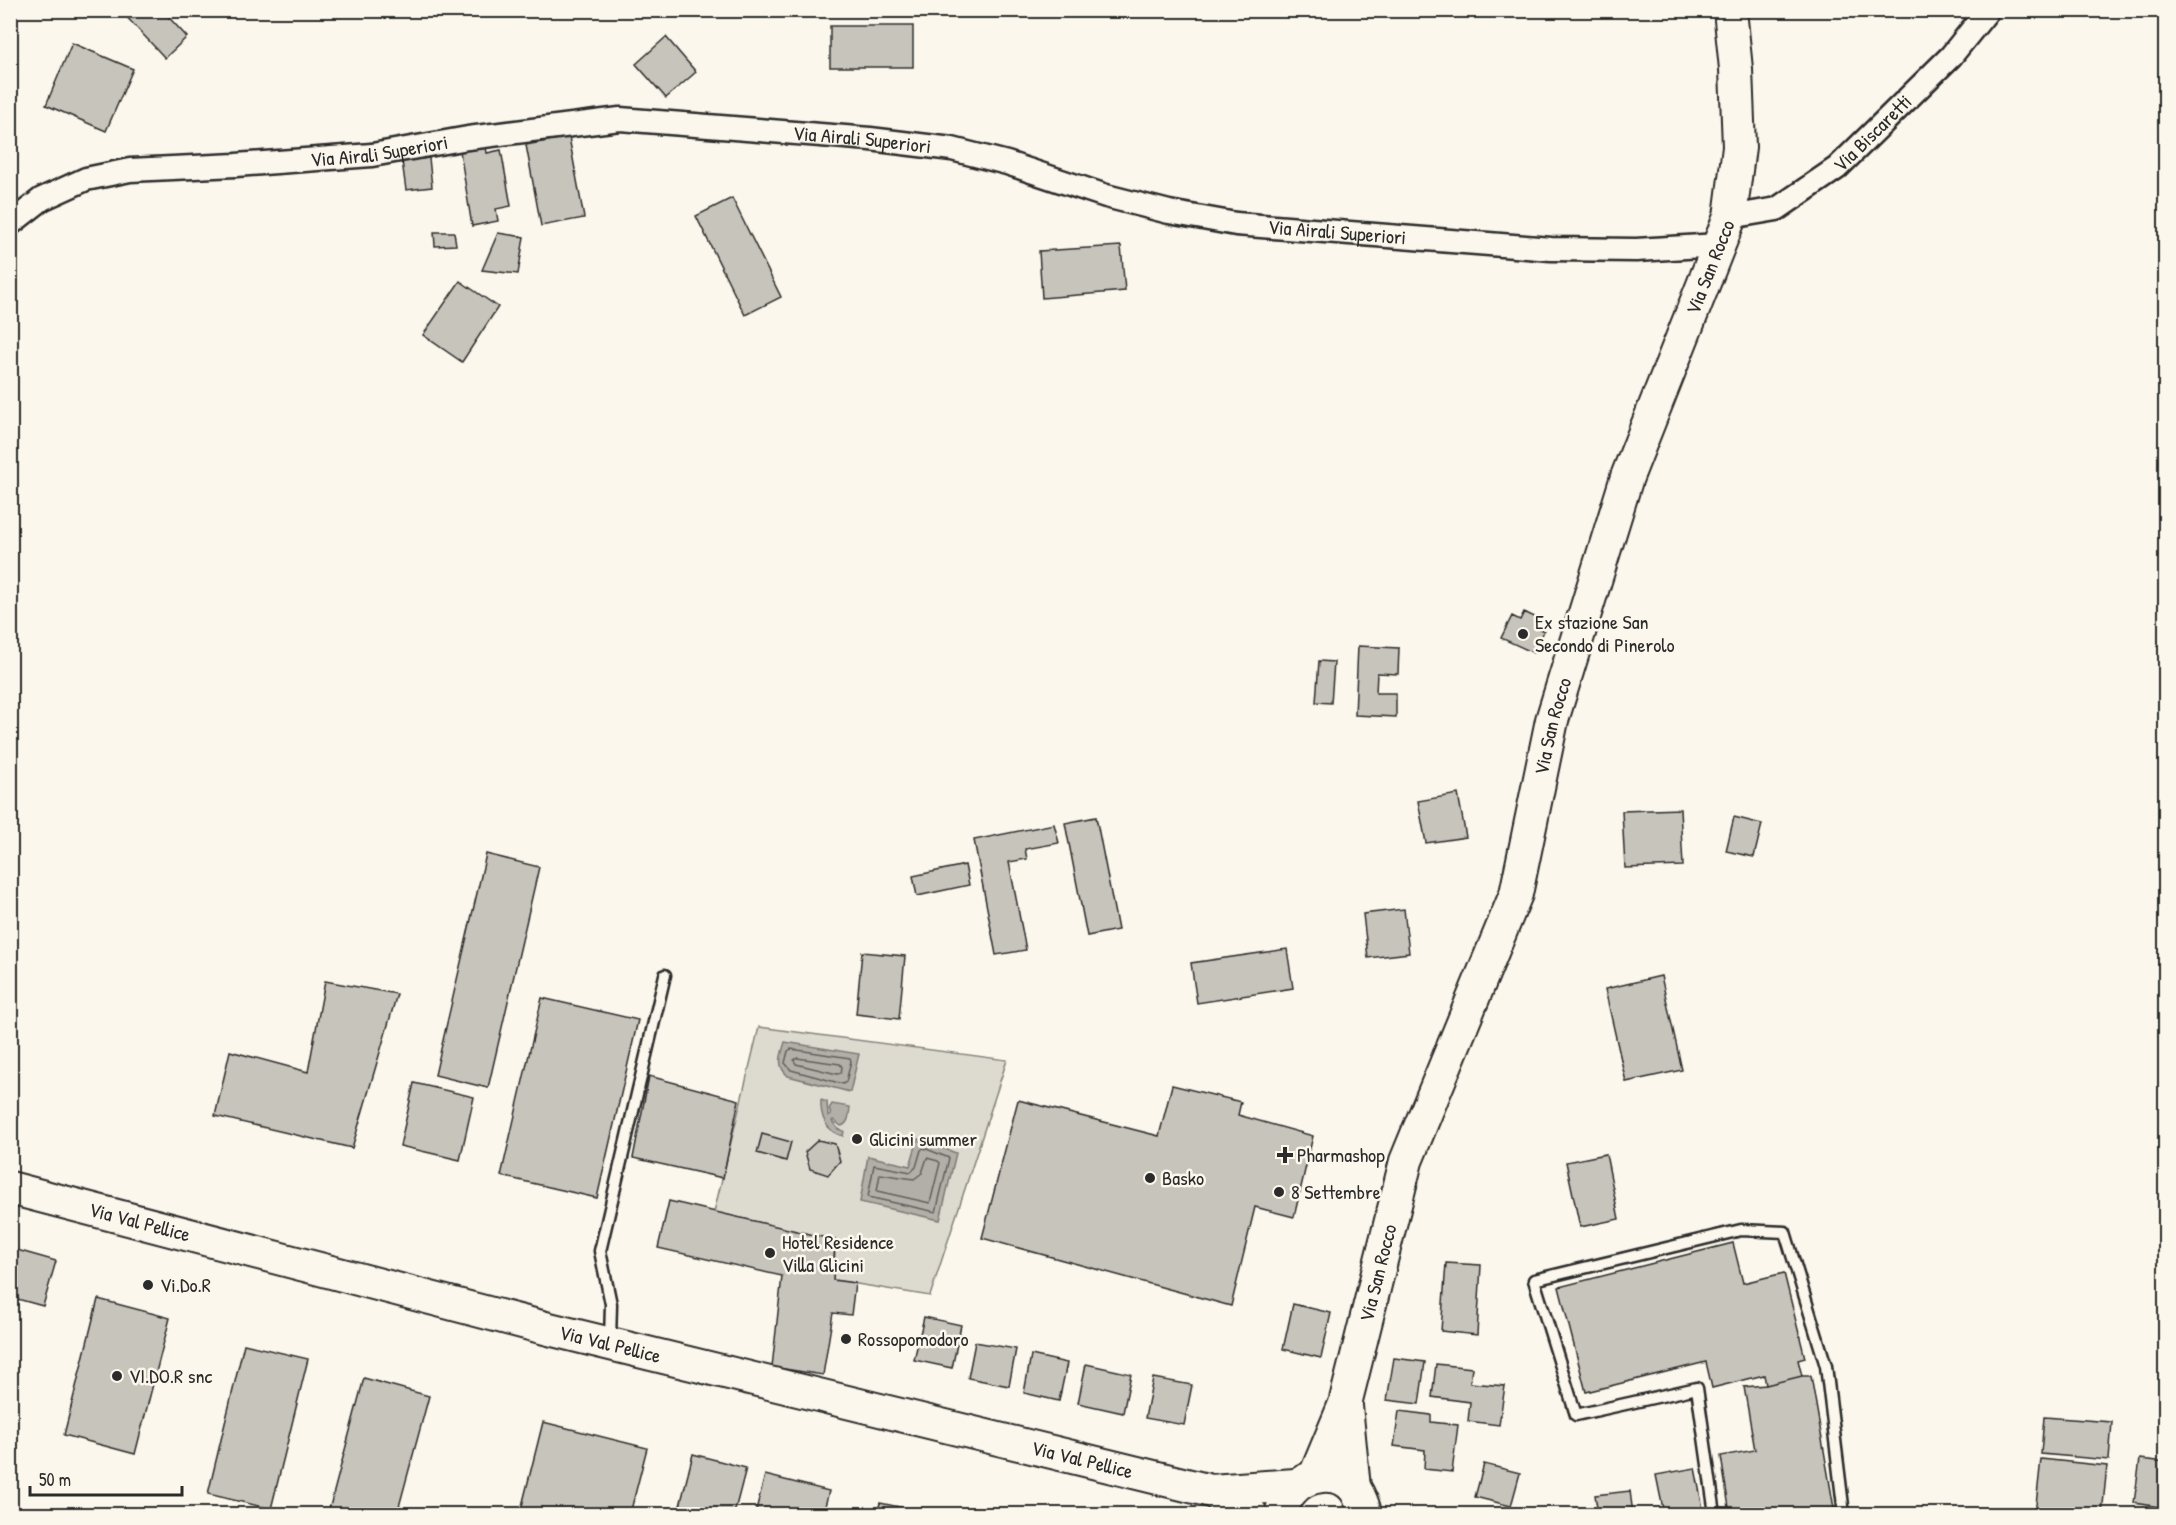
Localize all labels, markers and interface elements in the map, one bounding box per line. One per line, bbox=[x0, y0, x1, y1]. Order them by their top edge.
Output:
street label: Via Biscaretti bbox=[1827, 88, 1917, 178]
street label: Via Airali Superiori bbox=[792, 119, 933, 159]
street label: Via Airali Superiori bbox=[310, 128, 450, 172]
street label: Via Airali Superiori bbox=[1267, 213, 1407, 250]
street label: Via San Rocco bbox=[1679, 216, 1741, 318]
place label: Ex stazione San Secondo di Pinerolo bbox=[1535, 608, 1675, 658]
marker: Ex stazione San Secondo di Pinerolo bbox=[1516, 627, 1530, 641]
street label: Via San Rocco bbox=[1527, 674, 1577, 777]
place label: Glicini summer bbox=[869, 1125, 978, 1152]
marker: Glicini summer bbox=[850, 1132, 864, 1146]
place label: Pharmashop bbox=[1297, 1141, 1385, 1168]
marker: Pharmashop bbox=[1278, 1148, 1292, 1162]
place label: Basko bbox=[1162, 1164, 1204, 1191]
marker: Basko bbox=[1143, 1171, 1157, 1185]
place label: 8 Settembre bbox=[1291, 1178, 1381, 1205]
marker: 8 Settembre bbox=[1272, 1185, 1286, 1199]
street label: Via Val Pellice bbox=[86, 1195, 193, 1248]
street label: Via San Rocco bbox=[1352, 1221, 1403, 1325]
place label: Hotel Residence Villa Glicini bbox=[782, 1228, 894, 1278]
marker: Hotel Residence Villa Glicini bbox=[763, 1246, 777, 1260]
place label: Vi.Do.R bbox=[160, 1271, 211, 1298]
marker: Vi.Do.R bbox=[141, 1278, 155, 1292]
street label: Via Val Pellice bbox=[557, 1318, 664, 1369]
place label: Rossopomodoro bbox=[858, 1325, 969, 1352]
marker: Rossopomodoro bbox=[839, 1332, 853, 1346]
place label: VI.DO.R snc bbox=[129, 1362, 213, 1389]
marker: VI.DO.R snc bbox=[110, 1369, 124, 1383]
street label: Via Val Pellice bbox=[1029, 1434, 1136, 1484]
scale bar bbox=[30, 1459, 182, 1497]
text: 50 m bbox=[39, 1467, 71, 1492]

